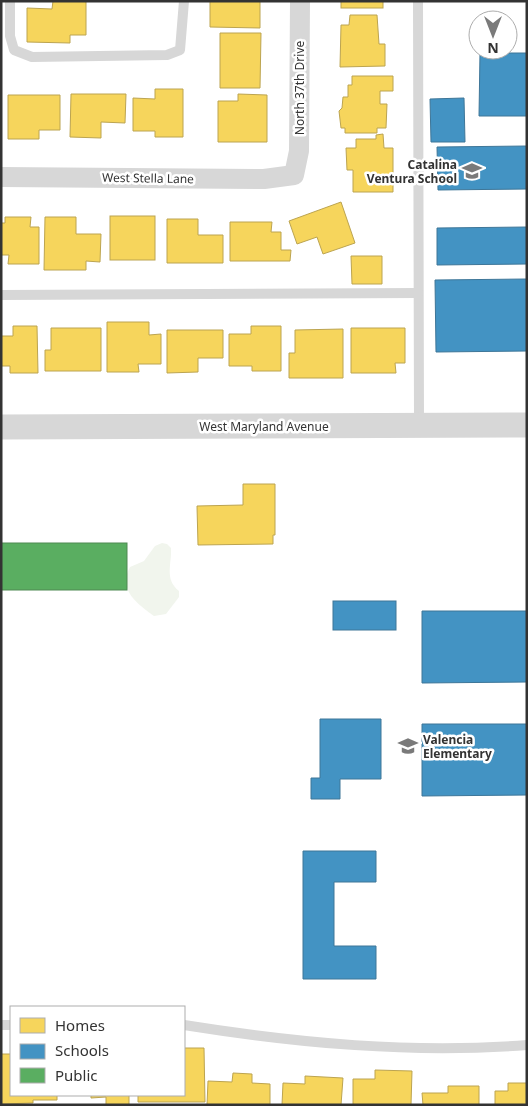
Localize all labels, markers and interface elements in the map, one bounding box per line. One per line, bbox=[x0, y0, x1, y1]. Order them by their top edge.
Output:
north arrow bbox=[468, 10, 518, 60]
text: N bbox=[487, 39, 499, 58]
street label: North 37th Drive bbox=[291, 41, 308, 135]
place label: Catalina Ventura School bbox=[367, 156, 457, 187]
school or university icon: Catalina Ventura School bbox=[461, 160, 483, 182]
street label: West Stella Lane bbox=[102, 169, 194, 187]
street label: West Maryland Avenue bbox=[199, 418, 329, 435]
place label: Valencia Elementary bbox=[423, 731, 492, 762]
school or university icon: Valencia Elementary bbox=[397, 735, 419, 757]
legend bbox=[10, 1006, 185, 1096]
text: Homes bbox=[55, 1015, 105, 1035]
text: Schools bbox=[55, 1040, 109, 1060]
text: Public bbox=[55, 1065, 98, 1085]

